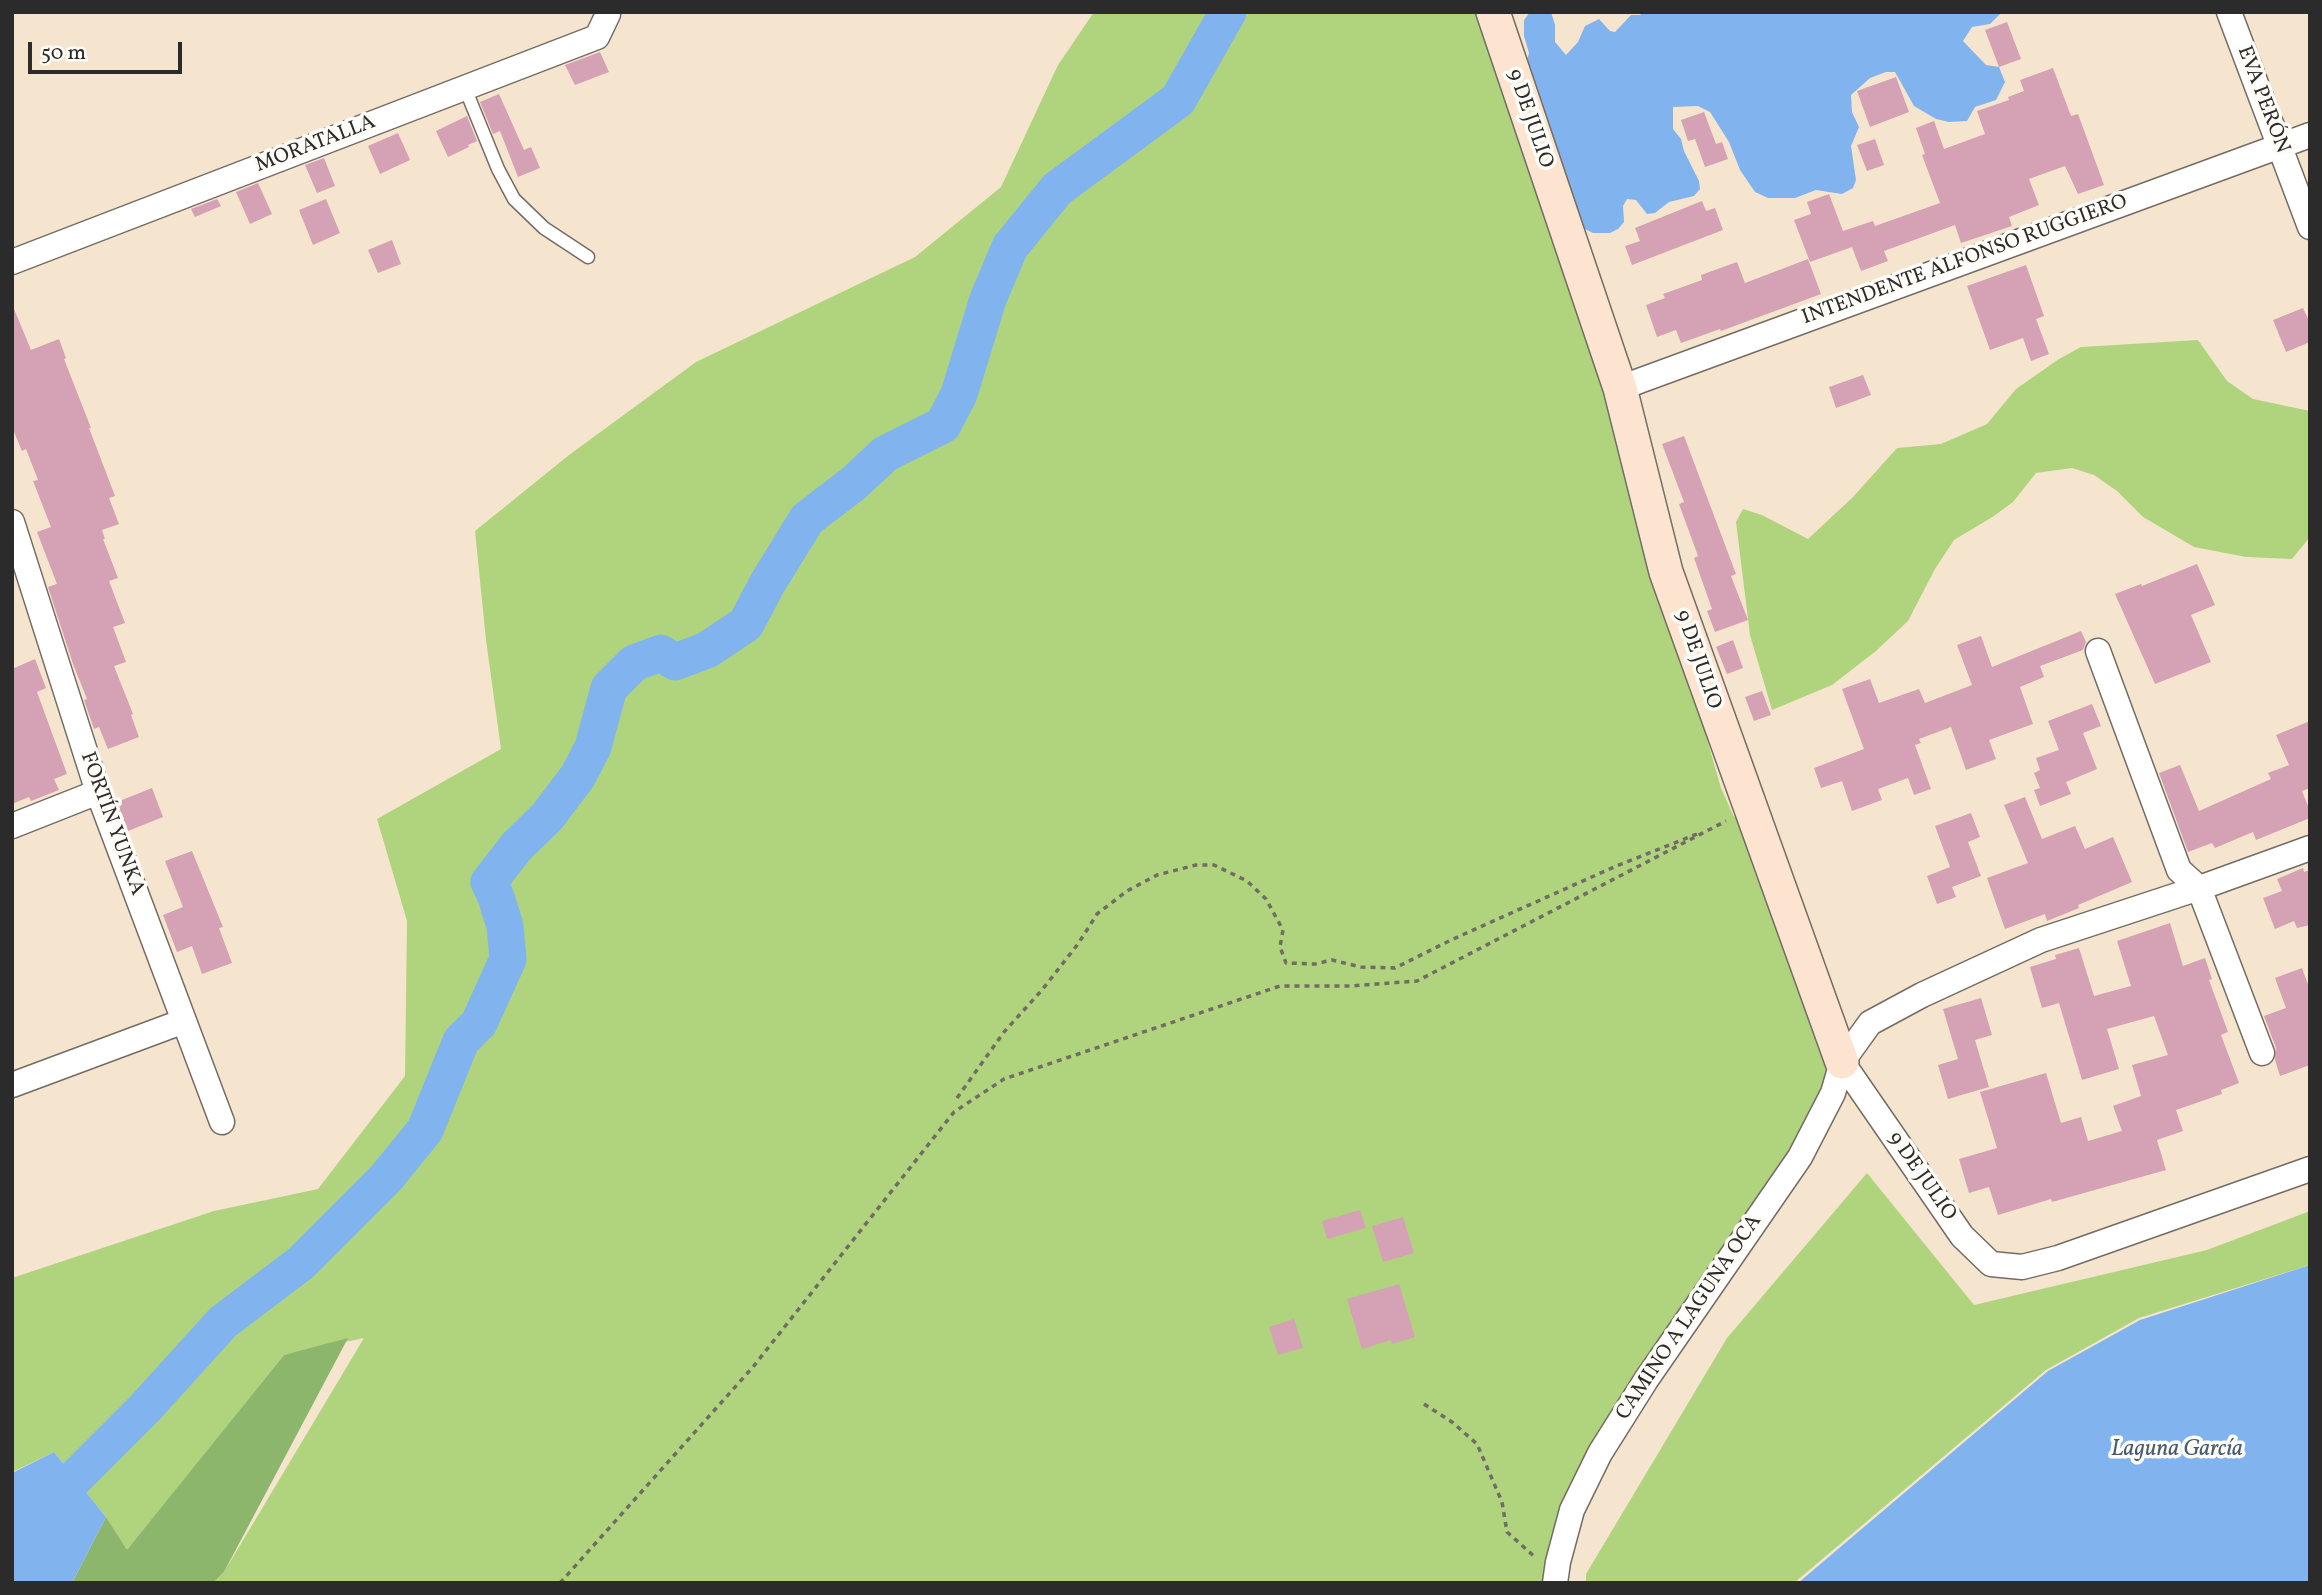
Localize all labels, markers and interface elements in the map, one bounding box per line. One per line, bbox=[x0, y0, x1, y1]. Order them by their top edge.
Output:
scale bar bbox=[32, 28, 186, 72]
text: 50 m bbox=[41, 39, 86, 68]
street label: EVA PERÓN bbox=[2230, 43, 2294, 157]
street label: 9 DE JULIO bbox=[1500, 66, 1558, 172]
street label: MORATALLA bbox=[252, 111, 380, 179]
street label: INTENDENTE ALFONSO RUGGIERO bbox=[1799, 190, 2131, 332]
street label: 9 DE JULIO bbox=[1668, 607, 1726, 713]
street label: FORTÍN YUNKA bbox=[73, 749, 149, 899]
street label: 9 DE JULIO bbox=[1881, 1128, 1961, 1226]
street label: CAMINO A LAGUNA OCA bbox=[1612, 1210, 1768, 1426]
water label: Laguna García bbox=[2111, 1437, 2243, 1465]

